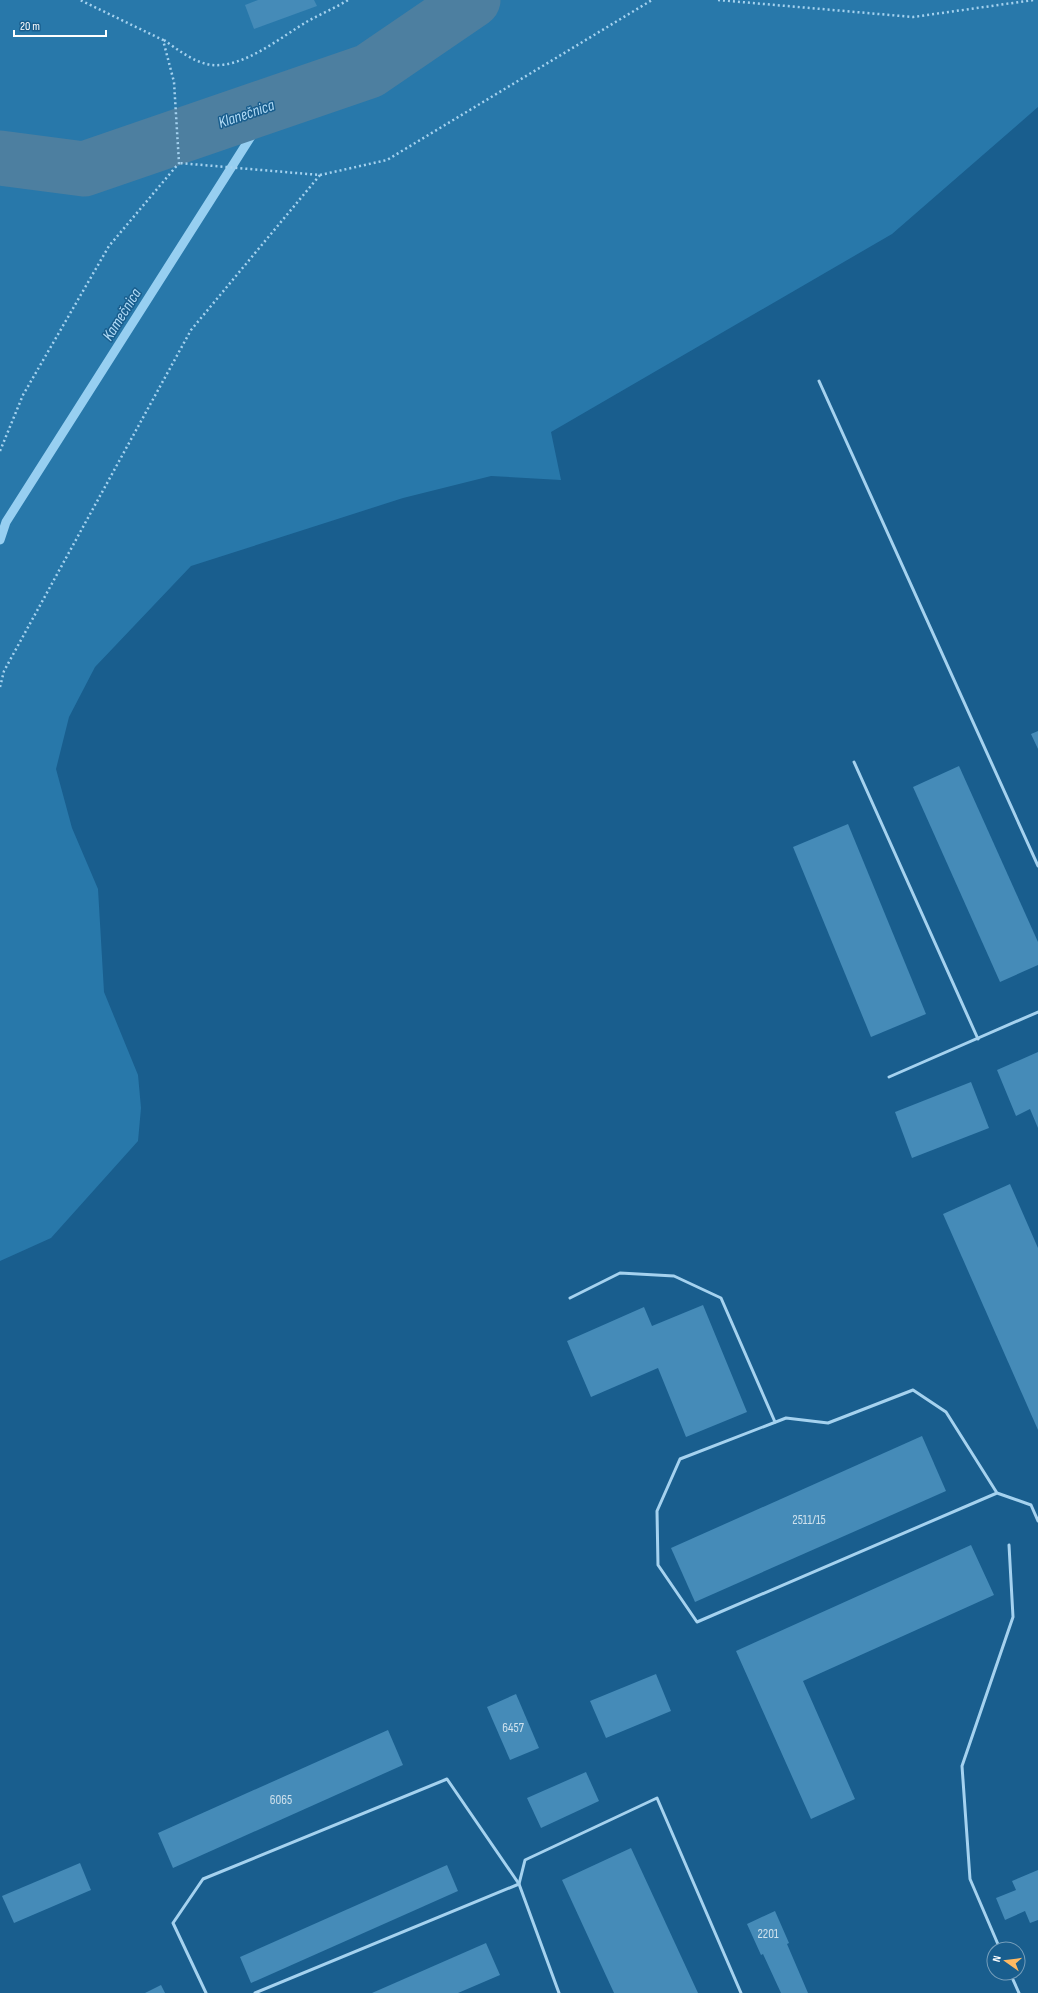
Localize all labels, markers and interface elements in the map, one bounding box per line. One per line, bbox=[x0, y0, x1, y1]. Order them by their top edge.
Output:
scale bar bbox=[14, 12, 106, 38]
text: 20 m bbox=[20, 19, 40, 34]
water label: Klanečnica bbox=[216, 96, 277, 133]
water label: Kamečnica bbox=[99, 285, 146, 344]
house number: 2511/15 bbox=[792, 1512, 826, 1528]
house number: 6457 bbox=[502, 1720, 525, 1736]
house number: 6065 bbox=[270, 1792, 292, 1808]
house number: 2201 bbox=[757, 1926, 779, 1942]
north arrow bbox=[986, 1941, 1026, 1981]
text: N bbox=[990, 1954, 1004, 1963]

